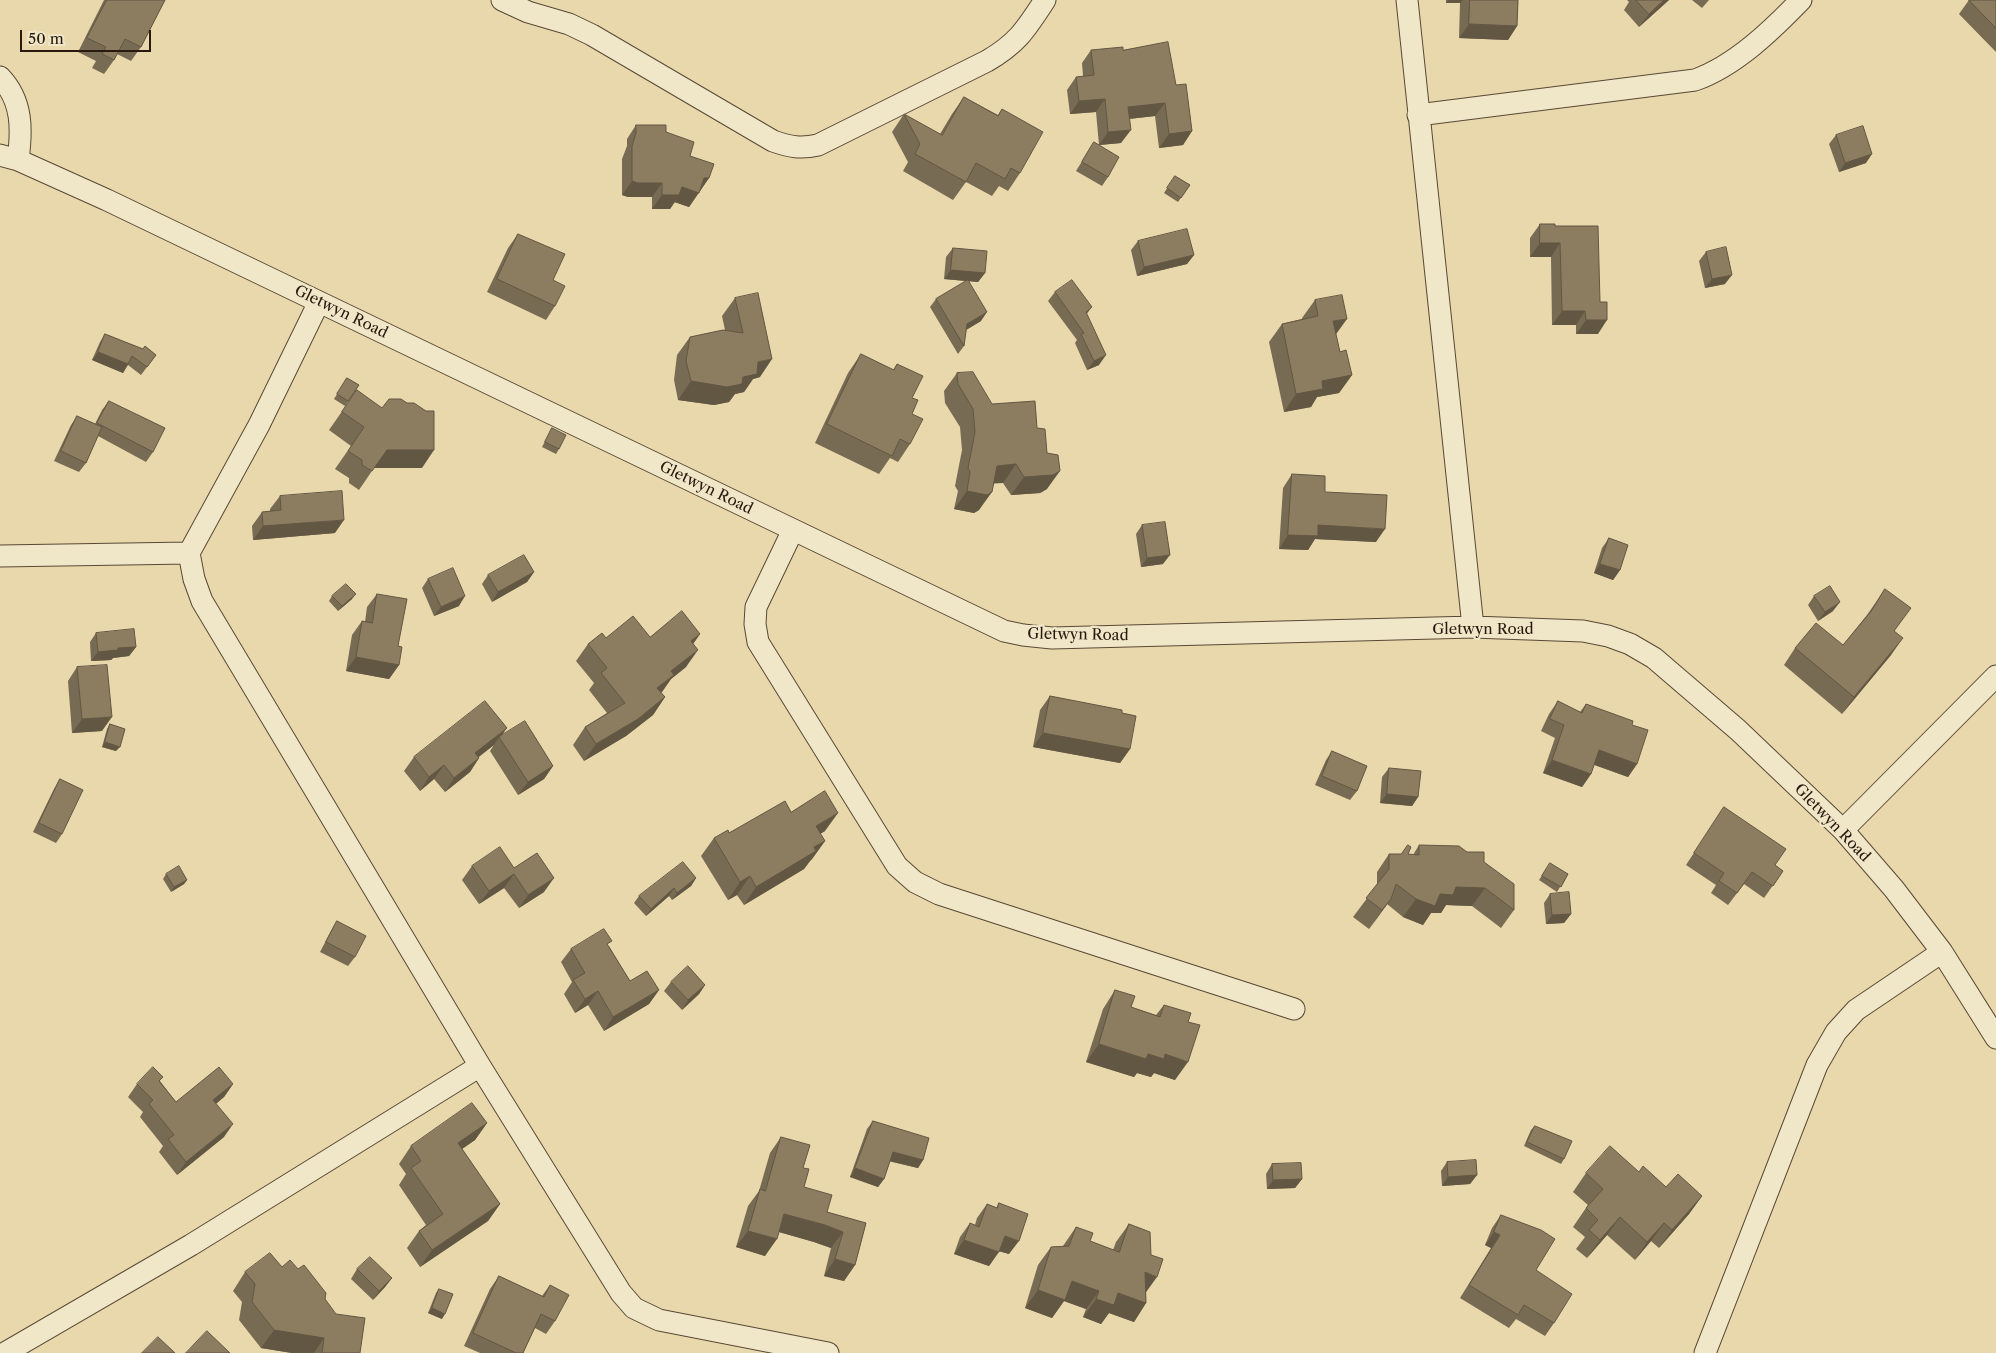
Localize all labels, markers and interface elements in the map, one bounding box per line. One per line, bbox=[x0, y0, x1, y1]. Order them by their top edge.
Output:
scale bar bbox=[22, 20, 154, 52]
text: 50 m bbox=[28, 29, 64, 48]
street label: Gletwyn Road bbox=[291, 282, 391, 342]
street label: Gletwyn Road bbox=[656, 458, 756, 518]
street label: Gletwyn Road bbox=[1432, 621, 1534, 639]
street label: Gletwyn Road bbox=[1027, 625, 1129, 645]
street label: Gletwyn Road bbox=[1790, 780, 1874, 866]

